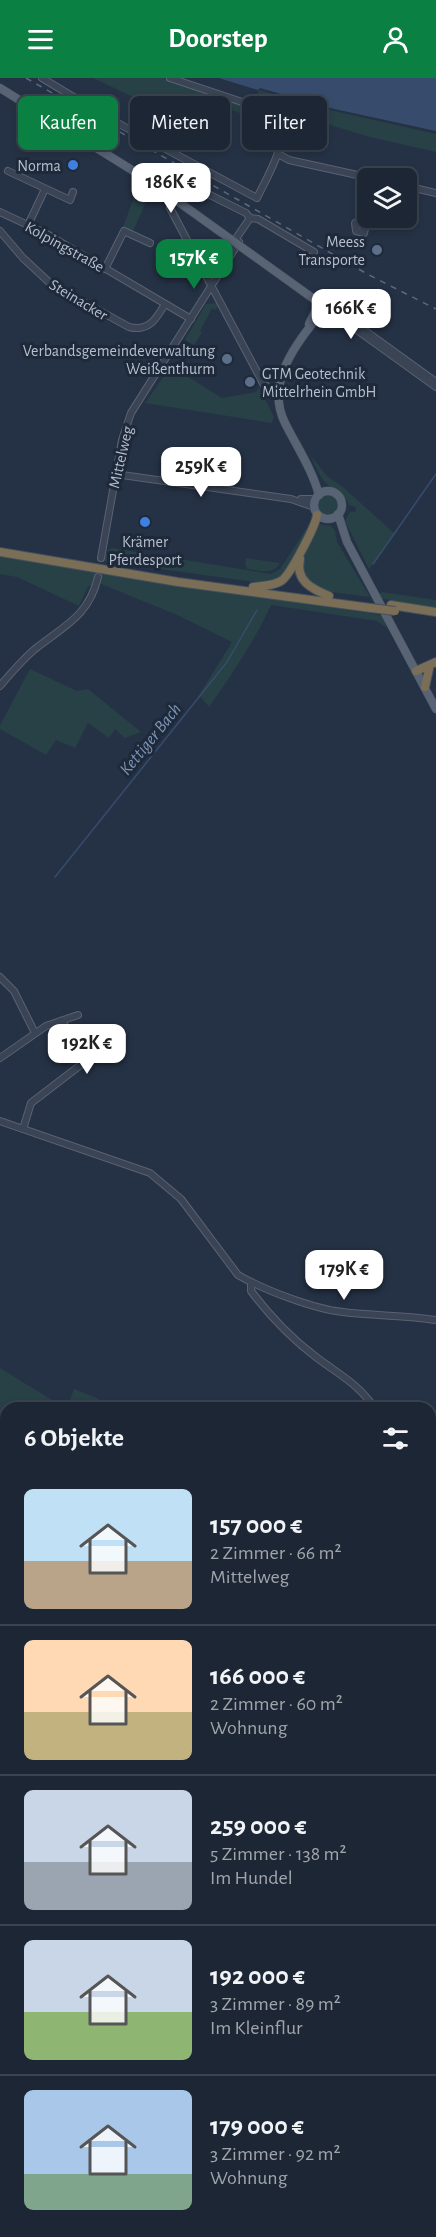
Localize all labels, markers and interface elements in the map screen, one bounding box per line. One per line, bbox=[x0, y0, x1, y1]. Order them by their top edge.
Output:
icon: menu bbox=[24, 23, 57, 56]
icon: person bbox=[379, 23, 412, 56]
text: Doorstep bbox=[168, 25, 268, 52]
chip: Kaufen bbox=[18, 96, 118, 150]
chip: Mieten bbox=[130, 96, 230, 150]
chip: Filter bbox=[242, 96, 327, 150]
place label: Norma bbox=[17, 158, 61, 174]
marker: Norma bbox=[66, 158, 80, 172]
pin: 186K € bbox=[122, 163, 220, 214]
map controls bbox=[357, 168, 417, 228]
button: layers bbox=[357, 168, 417, 228]
text: 186K € bbox=[146, 172, 196, 192]
street label: Kolpingstraße bbox=[22, 219, 107, 275]
place label: Meess Transporte bbox=[299, 234, 365, 268]
pin: 157K € bbox=[145, 239, 243, 290]
marker: Meess Transporte bbox=[370, 243, 384, 257]
text: 157K € bbox=[170, 248, 218, 268]
street label: Steinacker bbox=[46, 276, 111, 324]
pin: 166K € bbox=[302, 289, 400, 340]
text: 166K € bbox=[326, 298, 376, 318]
place label: Verbandsgemeindeverwaltung Weißenthurm bbox=[23, 343, 215, 377]
marker: Verbandsgemeindeverwaltung Weißenthurm bbox=[220, 352, 234, 366]
place label: GTM Geotechnik Mittelrhein GmbH bbox=[262, 366, 376, 400]
marker: GTM Geotechnik Mittelrhein GmbH bbox=[243, 375, 257, 389]
street label: Mittelweg bbox=[106, 424, 136, 490]
pin: 259K € bbox=[152, 447, 250, 498]
text: 259K € bbox=[175, 456, 227, 476]
marker: Krämer Pferdesport bbox=[138, 515, 152, 529]
place label: Krämer Pferdesport bbox=[108, 534, 182, 568]
water label: Kettiger Bach bbox=[117, 700, 185, 779]
pin: 192K € bbox=[38, 1024, 136, 1075]
text: 192K € bbox=[62, 1033, 112, 1053]
pin: 179K € bbox=[295, 1250, 393, 1301]
text: 179K € bbox=[319, 1259, 369, 1279]
icon: filters bbox=[379, 1422, 412, 1455]
text: 6 Objekte bbox=[24, 1425, 124, 1451]
text: 157 000 € bbox=[210, 1512, 302, 1538]
icon: home bbox=[72, 1513, 144, 1585]
text: 2 Zimmer · 66 m² bbox=[210, 1543, 342, 1563]
text: Mittelweg bbox=[210, 1567, 289, 1587]
text: 166 000 € bbox=[210, 1663, 305, 1689]
icon: home bbox=[72, 1664, 144, 1736]
text: 2 Zimmer · 60 m² bbox=[210, 1694, 343, 1714]
text: Wohnung bbox=[210, 1718, 287, 1738]
text: 259 000 € bbox=[210, 1813, 307, 1839]
icon: home bbox=[72, 1814, 144, 1886]
text: 5 Zimmer · 138 m² bbox=[210, 1844, 347, 1864]
text: Im Hundel bbox=[210, 1868, 293, 1888]
text: 192 000 € bbox=[210, 1963, 305, 1989]
icon: home bbox=[72, 1964, 144, 2036]
text: 3 Zimmer · 89 m² bbox=[210, 1994, 341, 2014]
text: Im Kleinflur bbox=[210, 2018, 302, 2038]
text: 179 000 € bbox=[210, 2113, 304, 2139]
icon: home bbox=[72, 2114, 144, 2186]
text: 3 Zimmer · 92 m² bbox=[210, 2144, 340, 2164]
text: Wohnung bbox=[210, 2168, 287, 2188]

